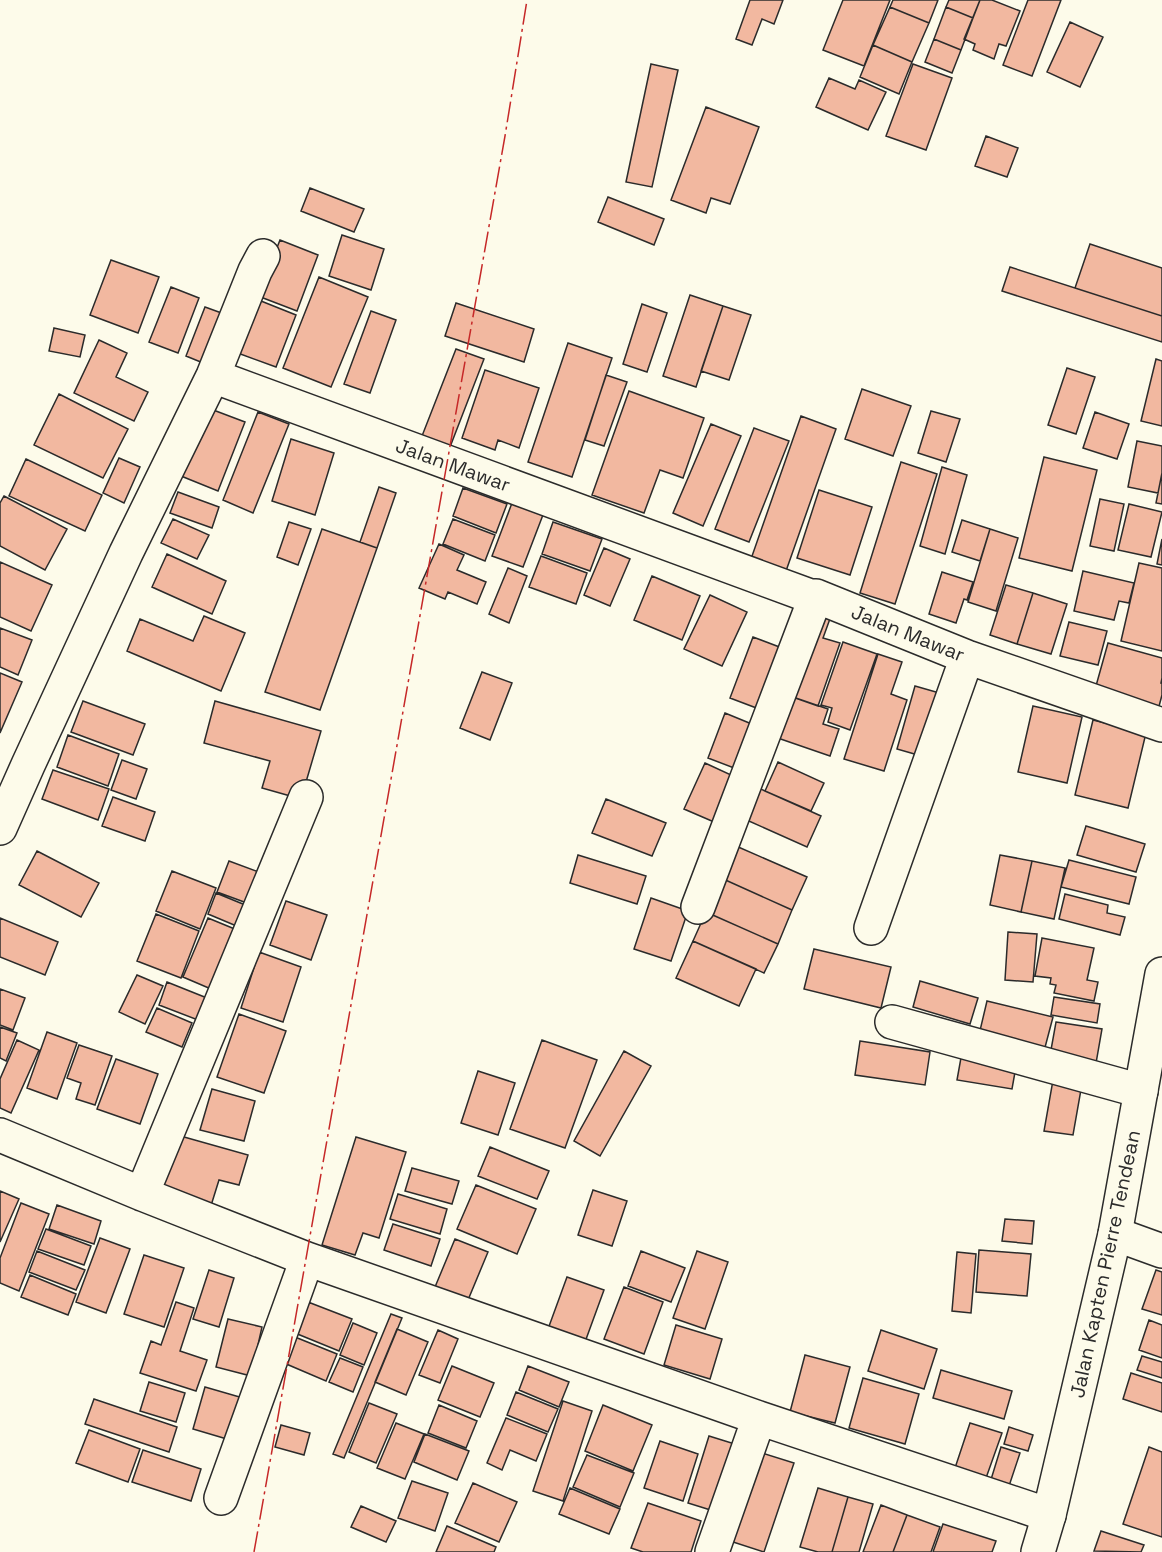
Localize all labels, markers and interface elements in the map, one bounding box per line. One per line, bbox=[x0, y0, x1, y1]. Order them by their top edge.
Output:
street label: Jalan Mawar bbox=[392, 432, 514, 498]
street label: Jalan Mawar bbox=[847, 598, 969, 668]
street label: Jalan Kapten Pierre Tendean bbox=[1064, 1128, 1146, 1400]

